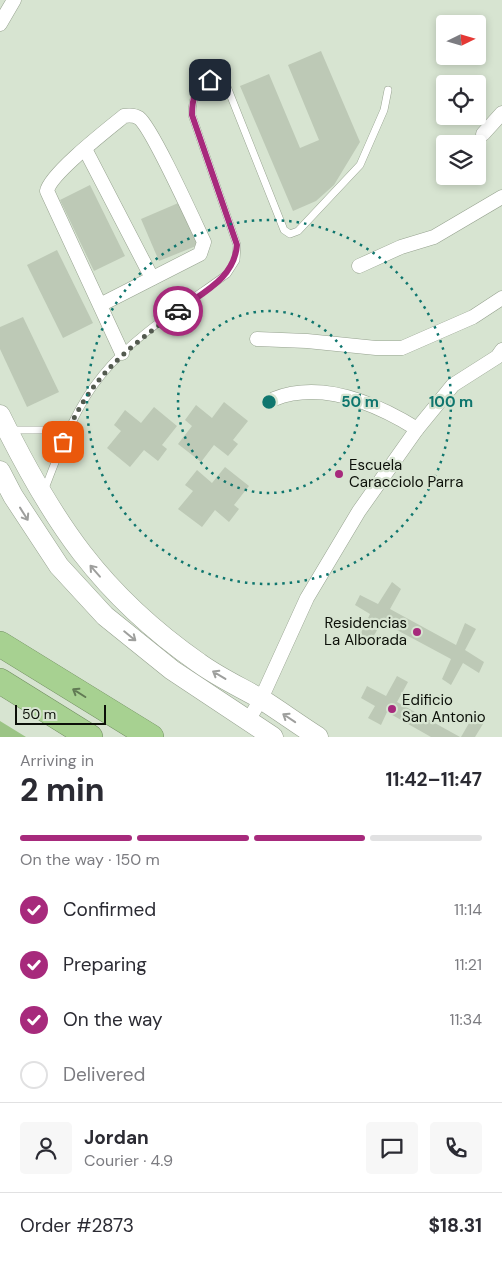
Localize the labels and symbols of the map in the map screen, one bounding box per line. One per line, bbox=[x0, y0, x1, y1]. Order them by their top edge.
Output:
north arrow bbox=[436, 15, 486, 65]
pin bbox=[189, 59, 231, 101]
courier bbox=[153, 286, 203, 336]
text: 50 m bbox=[341, 392, 379, 412]
text: 100 m bbox=[429, 392, 473, 412]
centre of rings bbox=[260, 393, 278, 411]
pin bbox=[42, 421, 84, 463]
place label: Escuela Caracciolo Parra bbox=[349, 455, 463, 492]
marker: Escuela Caracciolo Parra bbox=[333, 468, 345, 480]
one-way arrow bbox=[19, 506, 29, 520]
one-way arrow bbox=[90, 564, 101, 577]
place label: Residencias La Alborada bbox=[324, 613, 407, 650]
marker: Residencias La Alborada bbox=[411, 626, 423, 638]
one-way arrow bbox=[123, 630, 136, 641]
one-way arrow bbox=[212, 670, 226, 680]
one-way arrow bbox=[73, 688, 87, 698]
place label: Edificio San Antonio bbox=[402, 690, 486, 727]
scale bar bbox=[15, 702, 106, 725]
marker: Edificio San Antonio bbox=[386, 703, 398, 715]
one-way arrow bbox=[283, 713, 297, 723]

